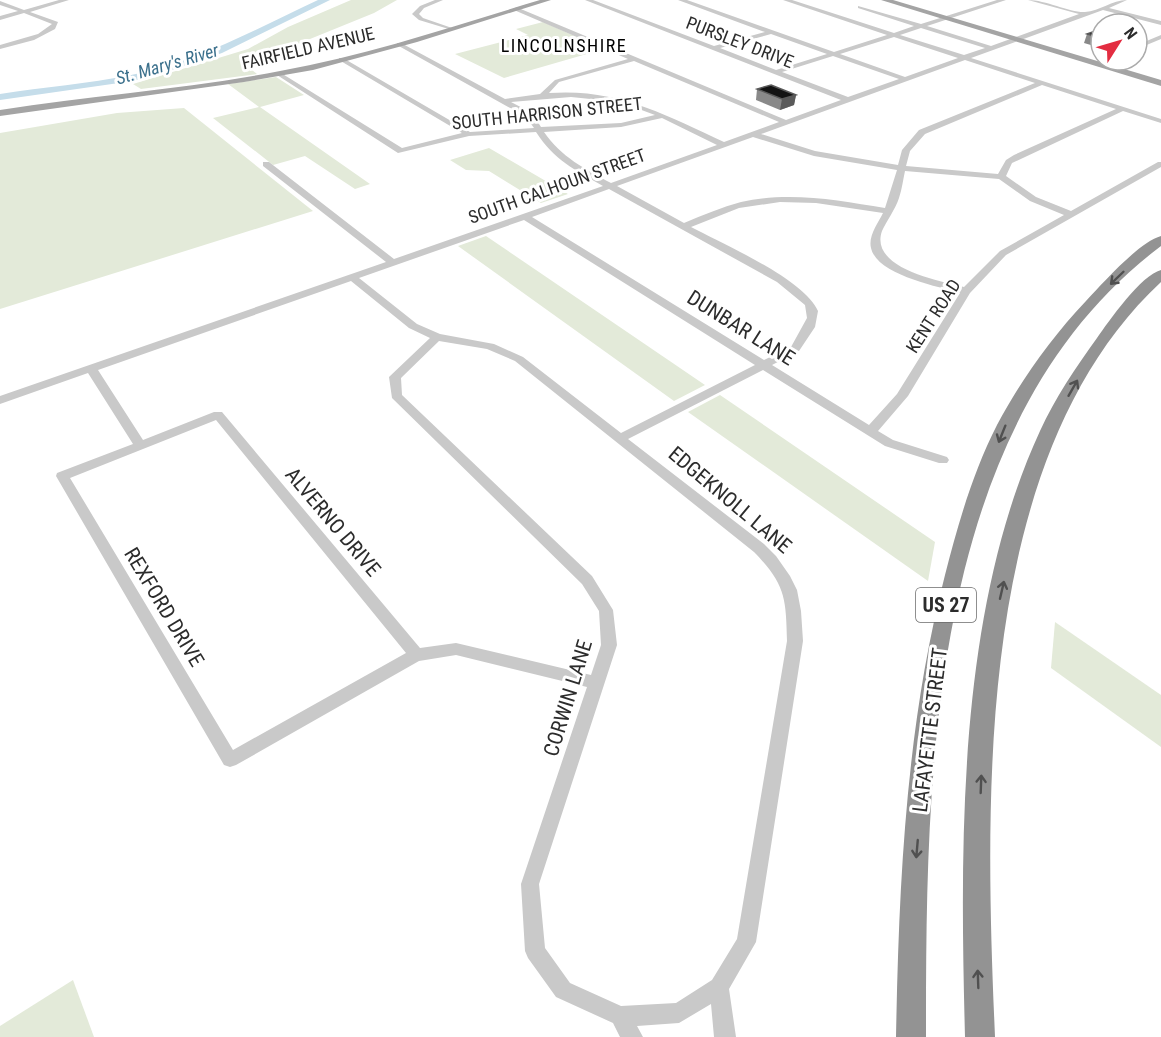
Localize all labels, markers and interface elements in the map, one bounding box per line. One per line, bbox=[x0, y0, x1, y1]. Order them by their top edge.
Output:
street label: PURSLEY DRIVE bbox=[683, 12, 797, 72]
north arrow bbox=[1089, 12, 1149, 72]
street label: FAIRFIELD AVENUE bbox=[240, 23, 376, 73]
text: N bbox=[1120, 24, 1141, 43]
district label: LINCOLNSHIRE bbox=[501, 35, 627, 56]
water label: St. Mary's River bbox=[113, 39, 221, 89]
street label: SOUTH HARRISON STREET bbox=[451, 93, 643, 133]
street label: SOUTH CALHOUN STREET bbox=[465, 144, 649, 228]
one-way arrow bbox=[1109, 271, 1124, 285]
street label: KENT ROAD bbox=[901, 275, 965, 357]
street label: DUNBAR LANE bbox=[683, 285, 799, 371]
one-way arrow bbox=[1067, 380, 1079, 397]
one-way arrow bbox=[996, 425, 1007, 443]
street label: EDGEKNOLL LANE bbox=[664, 442, 796, 558]
street label: ALVERNO DRIVE bbox=[281, 463, 385, 581]
street label: REXFORD DRIVE bbox=[119, 543, 209, 671]
one-way arrow bbox=[997, 581, 1008, 600]
road number: US 27 bbox=[916, 588, 976, 622]
street label: CORWIN LANE bbox=[539, 637, 597, 759]
street label: LAFAYETTE STREET bbox=[908, 646, 952, 814]
one-way arrow bbox=[975, 774, 986, 794]
one-way arrow bbox=[911, 839, 922, 859]
one-way arrow bbox=[972, 969, 983, 989]

